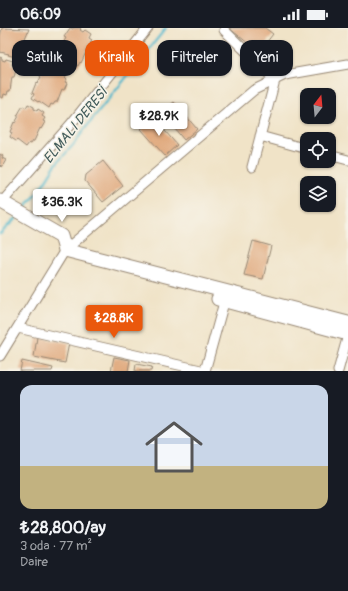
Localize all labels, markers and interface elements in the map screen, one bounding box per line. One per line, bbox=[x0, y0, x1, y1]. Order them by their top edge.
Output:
text: 06:09 bbox=[20, 5, 61, 24]
chip: Satılık bbox=[12, 40, 77, 76]
chip: Kiralık bbox=[85, 40, 149, 76]
chip: Filtreler bbox=[157, 40, 232, 76]
chip: Yeni bbox=[240, 40, 293, 76]
water label: ELMALI DERESİ bbox=[40, 82, 112, 167]
north arrow bbox=[300, 88, 336, 124]
map controls bbox=[300, 88, 336, 212]
pin: ₺28.9K bbox=[126, 103, 192, 137]
text: ₺28.9K bbox=[139, 108, 179, 124]
button: locate bbox=[300, 132, 336, 168]
button: layers bbox=[300, 176, 336, 212]
pin: ₺36.3K bbox=[29, 189, 95, 223]
text: ₺36.3K bbox=[42, 194, 82, 210]
pin: ₺28.8K bbox=[81, 305, 147, 339]
text: ₺28.8K bbox=[95, 310, 133, 326]
icon: home bbox=[138, 411, 210, 483]
text: ₺28,800/ay bbox=[20, 517, 106, 538]
text: 3 oda · 77 m² bbox=[20, 538, 92, 554]
text: Daire bbox=[20, 554, 48, 570]

